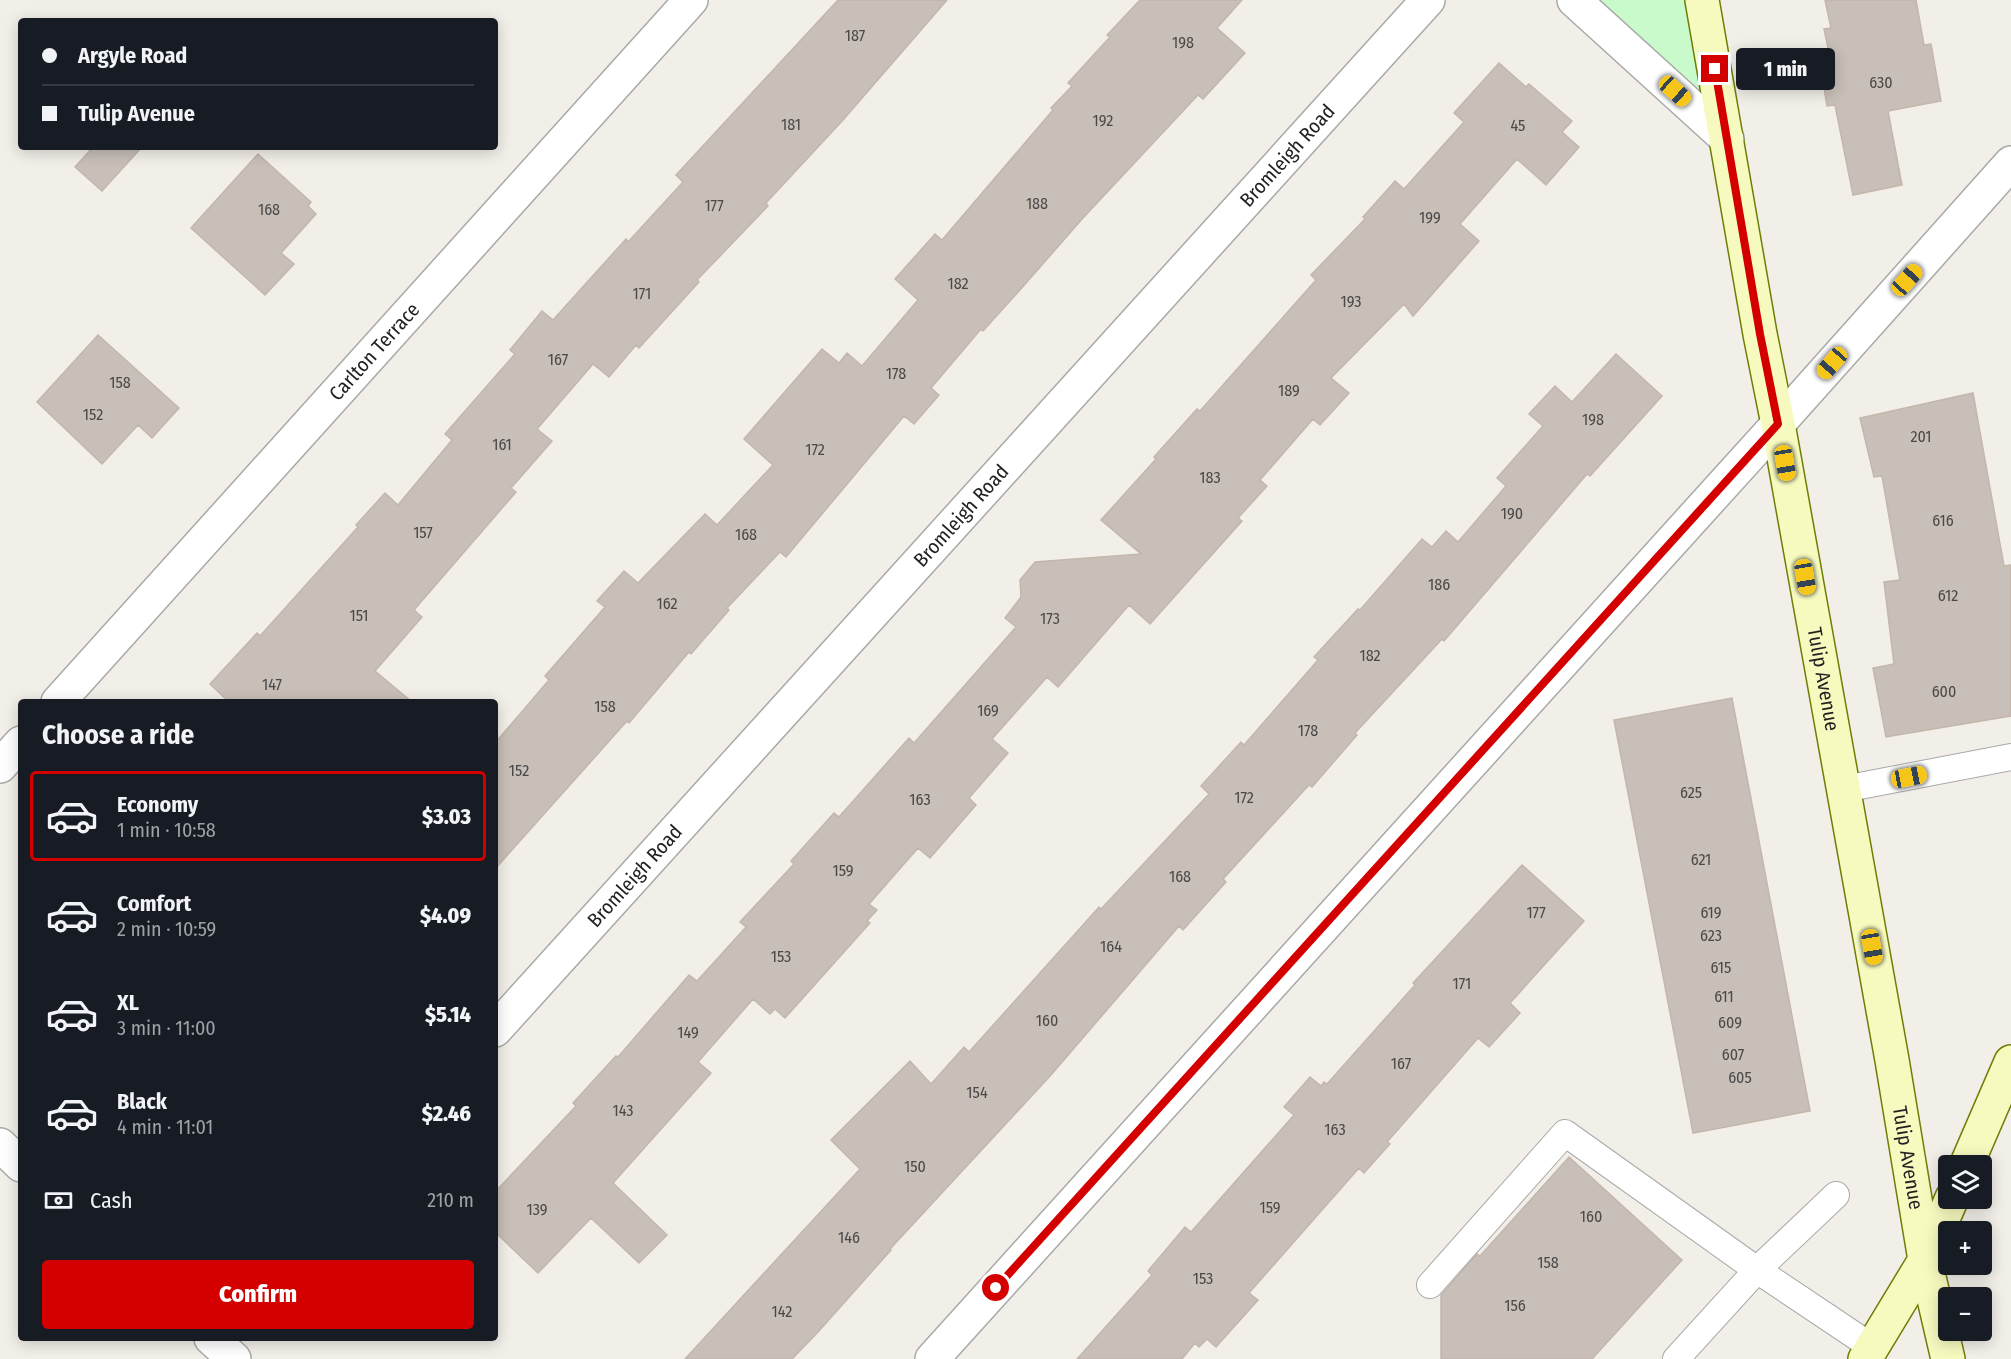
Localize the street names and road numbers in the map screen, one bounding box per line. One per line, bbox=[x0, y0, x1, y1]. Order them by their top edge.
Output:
street label: Bromleigh Road bbox=[1235, 99, 1340, 212]
street label: Carlton Terrace bbox=[324, 298, 424, 405]
street label: Bromleigh Road bbox=[909, 460, 1013, 572]
street label: Tulip Avenue bbox=[1803, 625, 1845, 733]
street label: Bromleigh Road bbox=[582, 820, 687, 932]
street label: Tulip Avenue bbox=[1888, 1104, 1928, 1211]

